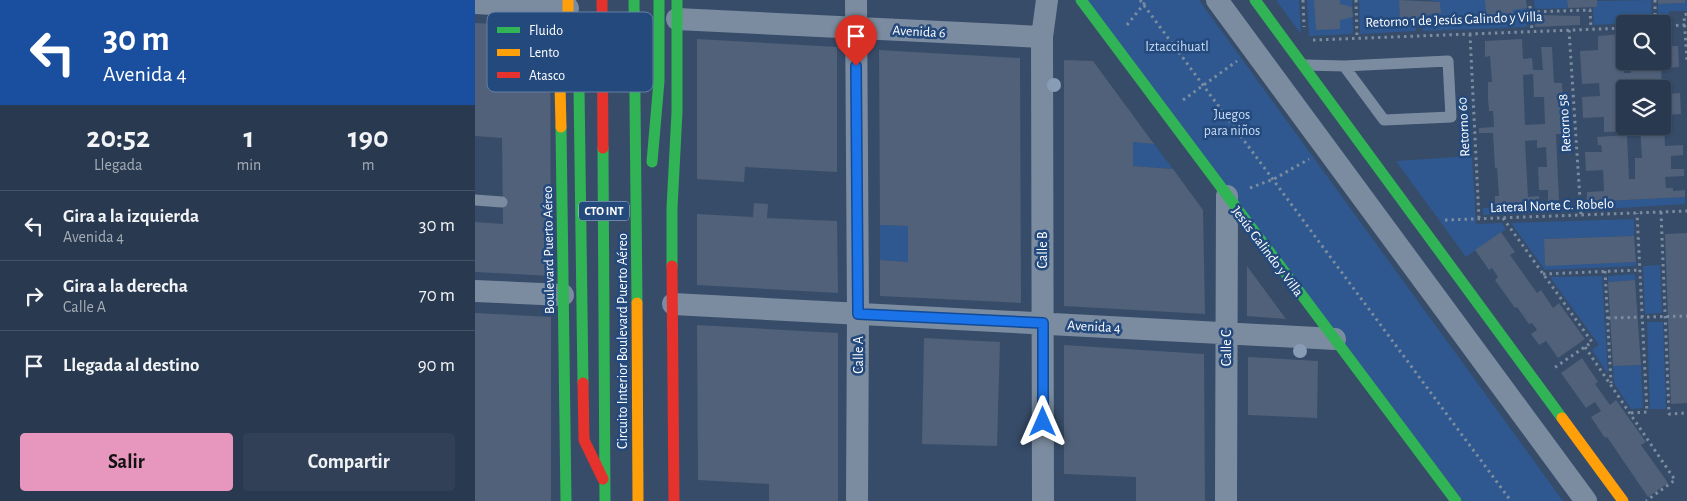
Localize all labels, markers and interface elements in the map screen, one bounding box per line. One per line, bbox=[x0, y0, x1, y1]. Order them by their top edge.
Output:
street label: Retorno 1 de Jesús Galindo y Villa bbox=[1365, 10, 1543, 30]
legend bbox=[487, 12, 653, 92]
pin bbox=[835, 15, 877, 66]
map controls bbox=[1616, 15, 1671, 135]
button: search bbox=[1616, 15, 1671, 70]
icon: left bbox=[20, 20, 85, 85]
text: 30 m bbox=[103, 22, 170, 57]
icon: arrive bbox=[842, 22, 870, 50]
text: Fluido bbox=[529, 24, 563, 38]
street label: Avenida 6 bbox=[892, 24, 946, 40]
park label: Iztaccihuatl bbox=[1145, 40, 1209, 54]
text: Lento bbox=[529, 46, 560, 60]
text: Avenida 4 bbox=[103, 63, 187, 85]
text: Atasco bbox=[529, 69, 565, 83]
button: layers bbox=[1616, 80, 1671, 135]
street label: Retorno 58 bbox=[1556, 93, 1574, 152]
street label: Retorno 60 bbox=[1455, 97, 1473, 157]
park label: Juegos para niños bbox=[1204, 108, 1260, 138]
text: 20:52 bbox=[86, 123, 150, 153]
text: 1 bbox=[243, 123, 254, 153]
text: 190 bbox=[348, 123, 389, 153]
text: Llegada bbox=[94, 157, 142, 173]
text: min bbox=[236, 157, 261, 173]
text: m bbox=[362, 157, 375, 173]
street label: Boulevard Puerto Aéreo bbox=[541, 186, 557, 314]
street label: Lateral Norte C. Robelo bbox=[1490, 197, 1614, 215]
road number: CTO INT bbox=[579, 202, 629, 220]
street label: Jesús Galindo y Villa bbox=[1229, 204, 1306, 300]
text: Gira a la izquierda bbox=[63, 207, 199, 226]
icon: left bbox=[20, 212, 48, 240]
text: 30 m bbox=[419, 216, 455, 235]
text: Avenida 4 bbox=[63, 229, 124, 245]
street label: Calle B bbox=[1036, 232, 1050, 268]
street label: Circuito Interior Boulevard Puerto Aéreo bbox=[616, 233, 630, 449]
text: Gira a la derecha bbox=[63, 277, 188, 296]
icon: right bbox=[20, 282, 48, 310]
text: 70 m bbox=[419, 286, 455, 305]
text: Calle A bbox=[63, 299, 106, 315]
street label: Avenida 4 bbox=[1067, 319, 1121, 335]
street label: Calle C bbox=[1220, 330, 1234, 366]
street label: Calle A bbox=[852, 336, 866, 374]
icon: arrive bbox=[20, 352, 48, 380]
text: Llegada al destino bbox=[63, 356, 200, 375]
text: 90 m bbox=[418, 356, 455, 375]
position arrow bbox=[1016, 395, 1068, 447]
button: Salir bbox=[20, 433, 233, 491]
button: Compartir bbox=[243, 433, 455, 491]

